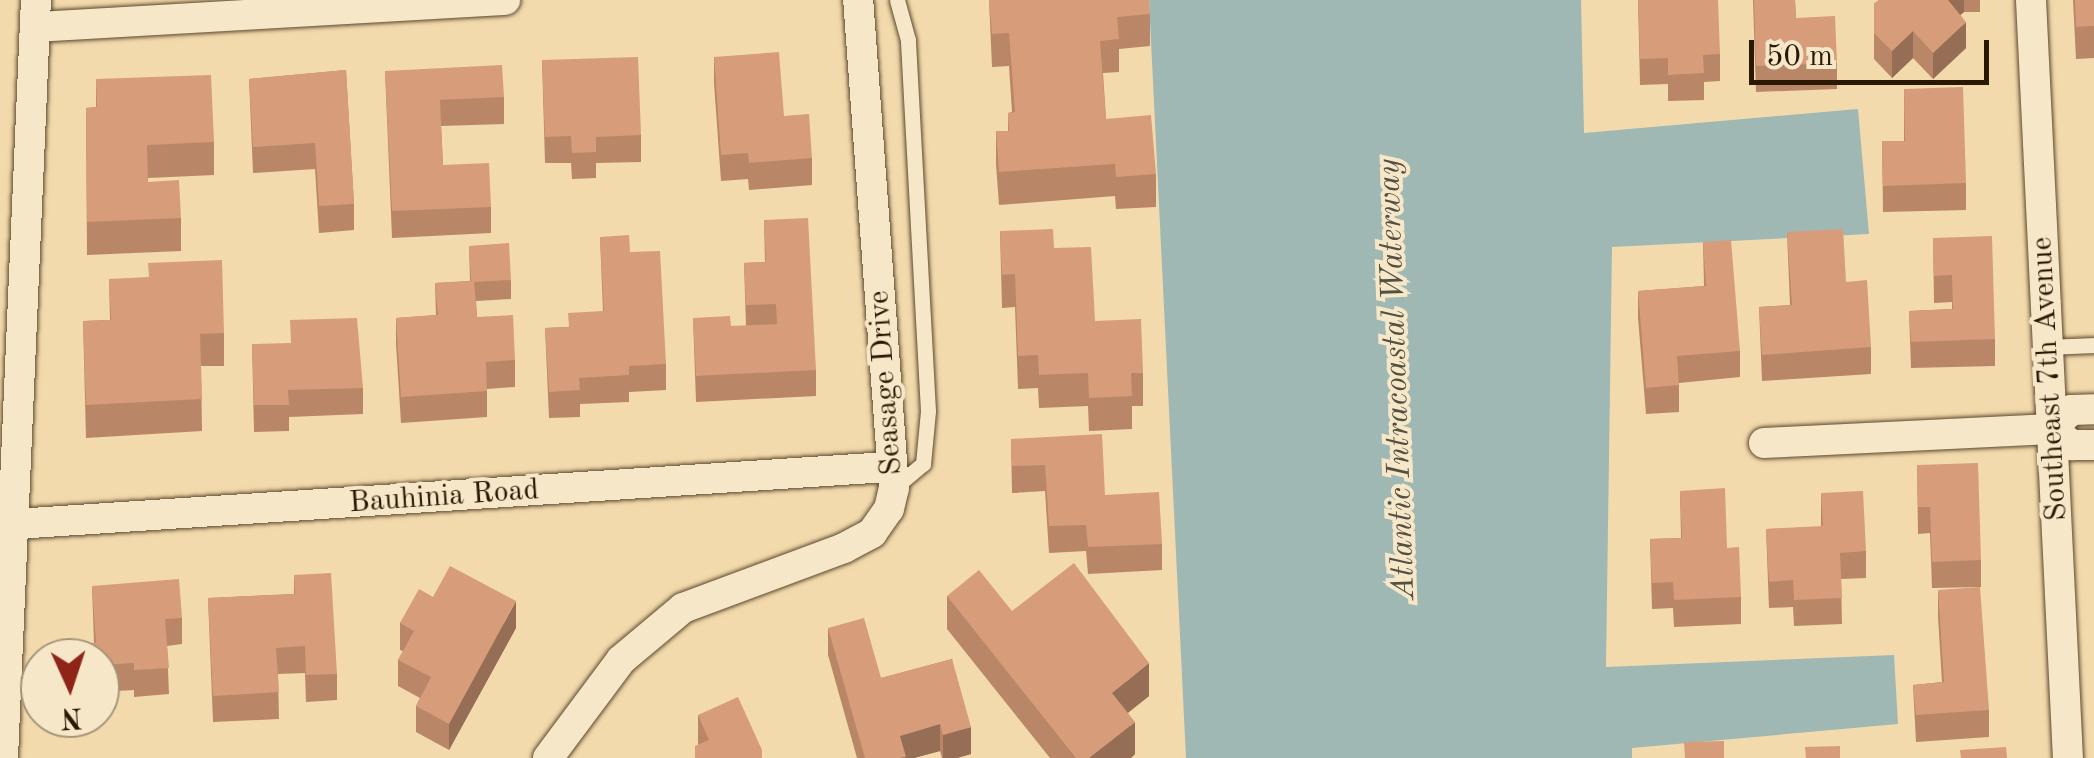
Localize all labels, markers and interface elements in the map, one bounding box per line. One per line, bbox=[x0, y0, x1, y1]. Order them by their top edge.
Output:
scale bar bbox=[1754, 20, 1994, 82]
text: 50 m bbox=[1766, 42, 1833, 72]
water label: Atlantic Intracoastal Waterway bbox=[1371, 158, 1425, 600]
street label: Southeast 7th Avenue bbox=[2025, 236, 2075, 522]
street label: Seasage Drive bbox=[862, 289, 910, 477]
street label: Bauhinia Road bbox=[348, 472, 540, 522]
north arrow bbox=[20, 638, 120, 738]
text: N bbox=[60, 701, 83, 731]

